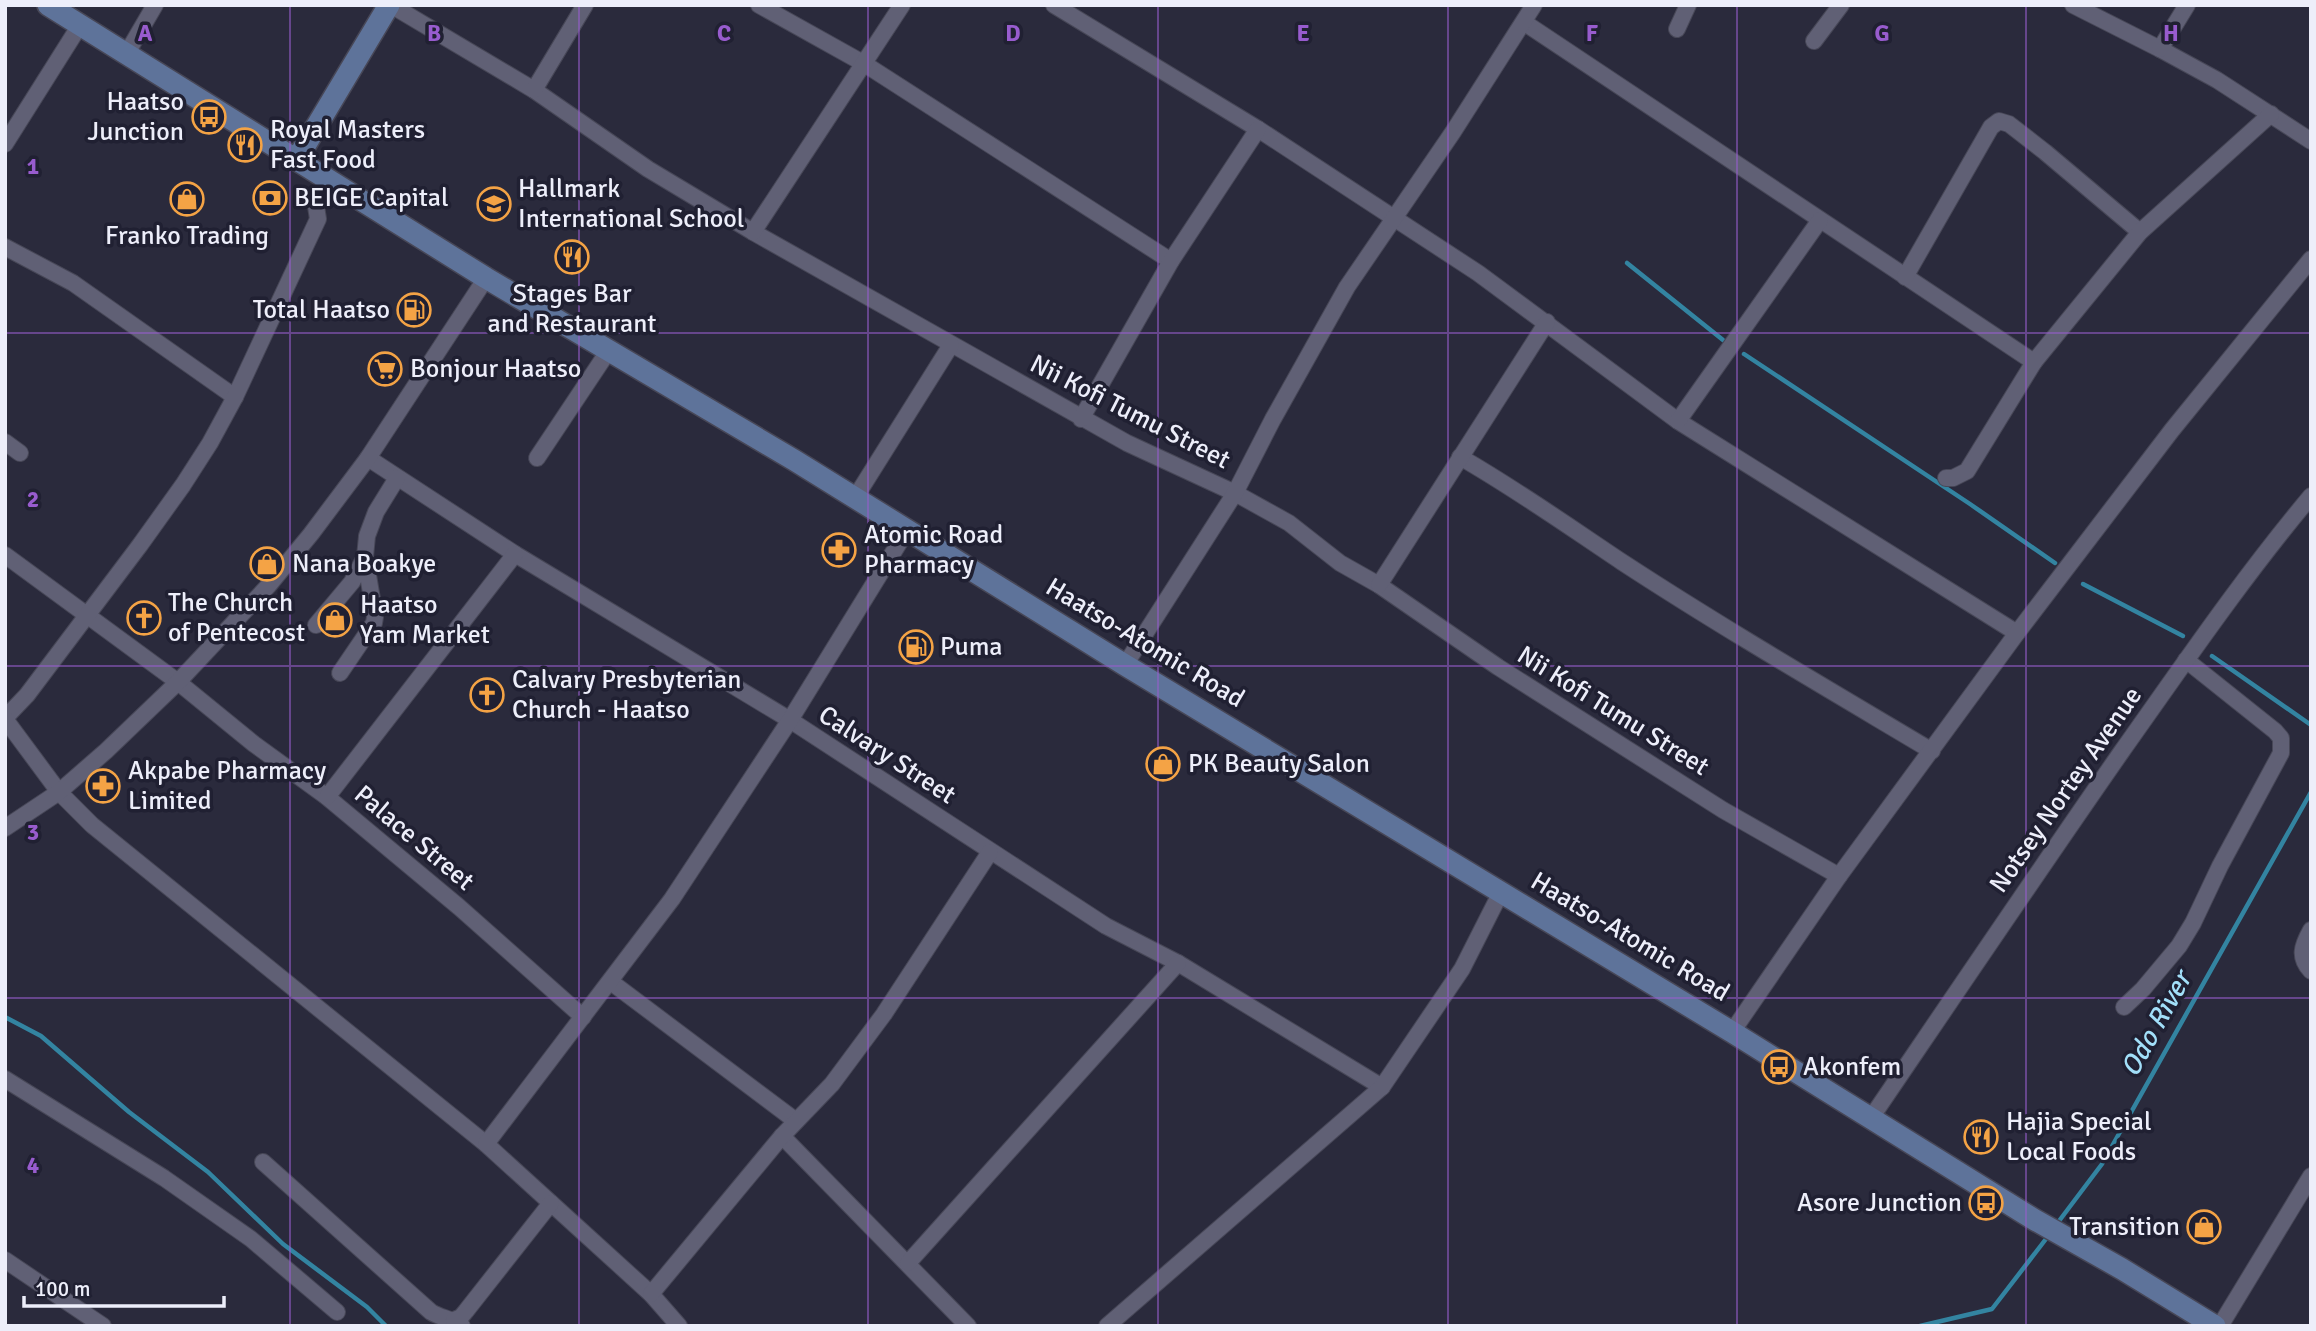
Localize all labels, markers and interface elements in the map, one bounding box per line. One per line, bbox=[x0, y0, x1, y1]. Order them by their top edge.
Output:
text: A bbox=[138, 19, 153, 48]
text: B bbox=[427, 19, 441, 48]
text: C bbox=[717, 19, 731, 48]
text: D bbox=[1005, 19, 1021, 48]
text: E bbox=[1296, 19, 1310, 48]
text: F bbox=[1586, 19, 1598, 48]
text: G bbox=[1874, 19, 1890, 48]
text: H bbox=[2163, 19, 2179, 48]
place label: Haatso Junction bbox=[88, 86, 184, 148]
bus stop icon: Haatso Junction bbox=[190, 98, 228, 136]
place label: Royal Masters Fast Food bbox=[270, 114, 425, 176]
restaurant icon: Royal Masters Fast Food bbox=[226, 126, 264, 164]
text: 1 bbox=[27, 152, 39, 181]
place label: Hallmark International School bbox=[518, 173, 744, 235]
bank icon: BEIGE Capital bbox=[251, 179, 289, 217]
shop icon: Franko Trading bbox=[168, 180, 206, 218]
place label: BEIGE Capital bbox=[294, 182, 449, 214]
school or university icon: Hallmark International School bbox=[475, 185, 513, 223]
place label: Franko Trading bbox=[105, 220, 269, 252]
restaurant icon: Stages Bar and Restaurant bbox=[553, 238, 591, 276]
place label: Stages Bar and Restaurant bbox=[488, 278, 656, 340]
fuel station icon: Total Haatso bbox=[395, 291, 433, 329]
place label: Total Haatso bbox=[253, 294, 390, 326]
street label: Nii Kofi Tumu Street bbox=[1025, 348, 1235, 476]
supermarket icon: Bonjour Haatso bbox=[366, 350, 404, 388]
place label: Bonjour Haatso bbox=[410, 353, 581, 385]
text: 2 bbox=[27, 485, 39, 514]
place label: Atomic Road Pharmacy bbox=[864, 519, 1003, 581]
pharmacy icon: Atomic Road Pharmacy bbox=[820, 531, 858, 569]
shop icon: Nana Boakye bbox=[248, 545, 286, 583]
place label: Nana Boakye bbox=[292, 548, 436, 580]
street label: Haatso-Atomic Road bbox=[1040, 571, 1250, 715]
place label: The Church of Pentecost bbox=[168, 587, 305, 649]
place label: Haatso Yam Market bbox=[360, 589, 490, 651]
church icon: The Church of Pentecost bbox=[125, 599, 163, 637]
shop icon: Haatso Yam Market bbox=[316, 601, 354, 639]
fuel station icon: Puma bbox=[897, 628, 935, 666]
place label: Puma bbox=[940, 631, 1003, 663]
street label: Nii Kofi Tumu Street bbox=[1511, 639, 1715, 783]
place label: Calvary Presbyterian Church - Haatso bbox=[512, 664, 741, 726]
church icon: Calvary Presbyterian Church - Haatso bbox=[468, 676, 506, 714]
street label: Notsey Nortey Avenue bbox=[1983, 681, 2149, 899]
street label: Calvary Street bbox=[812, 699, 962, 811]
shop icon: PK Beauty Salon bbox=[1144, 745, 1182, 783]
place label: PK Beauty Salon bbox=[1188, 748, 1370, 780]
place label: Akpabe Pharmacy Limited bbox=[128, 755, 326, 817]
pharmacy icon: Akpabe Pharmacy Limited bbox=[84, 767, 122, 805]
street label: Palace Street bbox=[348, 779, 480, 897]
text: 3 bbox=[27, 818, 39, 847]
street label: Haatso-Atomic Road bbox=[1525, 865, 1735, 1009]
water label: Odo River bbox=[2113, 962, 2200, 1082]
bus stop icon: Akonfem bbox=[1760, 1048, 1798, 1086]
place label: Akonfem bbox=[1803, 1051, 1901, 1083]
place label: Hajia Special Local Foods bbox=[2006, 1106, 2152, 1168]
restaurant icon: Hajia Special Local Foods bbox=[1962, 1118, 2000, 1156]
text: 4 bbox=[27, 1151, 39, 1180]
bus stop icon: Asore Junction bbox=[1967, 1184, 2005, 1222]
place label: Asore Junction bbox=[1797, 1187, 1962, 1219]
shop icon: Transition bbox=[2185, 1208, 2223, 1246]
place label: Transition bbox=[2069, 1211, 2180, 1243]
scale bar bbox=[24, 1264, 224, 1308]
text: 100 m bbox=[35, 1276, 90, 1302]

